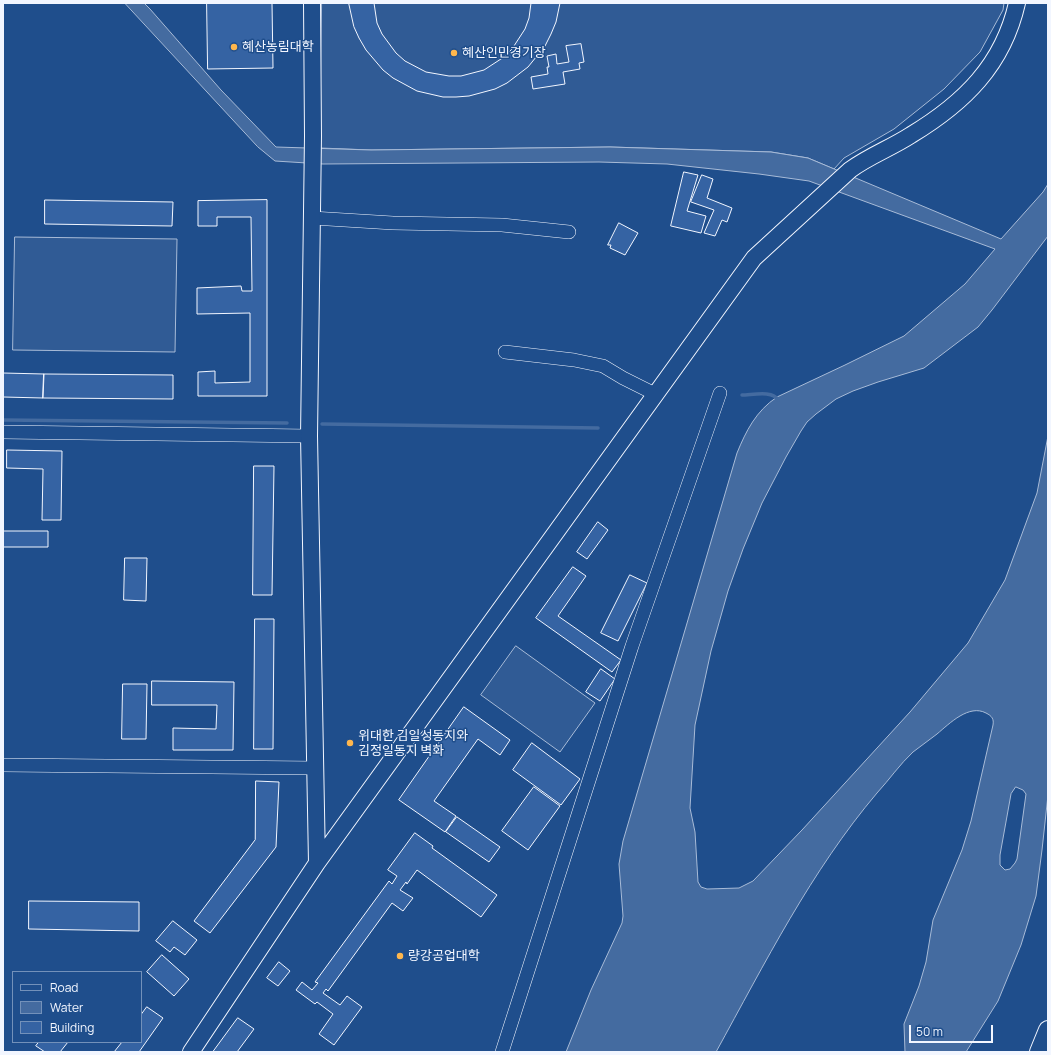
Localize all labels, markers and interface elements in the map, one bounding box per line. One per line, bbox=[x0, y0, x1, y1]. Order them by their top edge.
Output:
place label: 혜산농림대학 bbox=[242, 39, 314, 55]
marker: 혜산농림대학 bbox=[229, 42, 239, 52]
place label: 혜산인민경기장 bbox=[462, 45, 546, 61]
marker: 혜산인민경기장 bbox=[449, 48, 459, 58]
place label: 위대한 김일성동지와 김정일동지 벽화 bbox=[358, 728, 468, 759]
marker: 위대한 김일성동지와 김정일동지 벽화 bbox=[345, 738, 355, 748]
place label: 량강공업대학 bbox=[408, 948, 480, 964]
marker: 량강공업대학 bbox=[395, 951, 405, 961]
legend bbox=[12, 971, 142, 1043]
text: Road bbox=[50, 979, 78, 996]
text: Water bbox=[50, 999, 83, 1016]
scale bar bbox=[911, 1017, 995, 1043]
text: Building bbox=[50, 1019, 94, 1036]
text: 50 m bbox=[916, 1023, 943, 1040]

